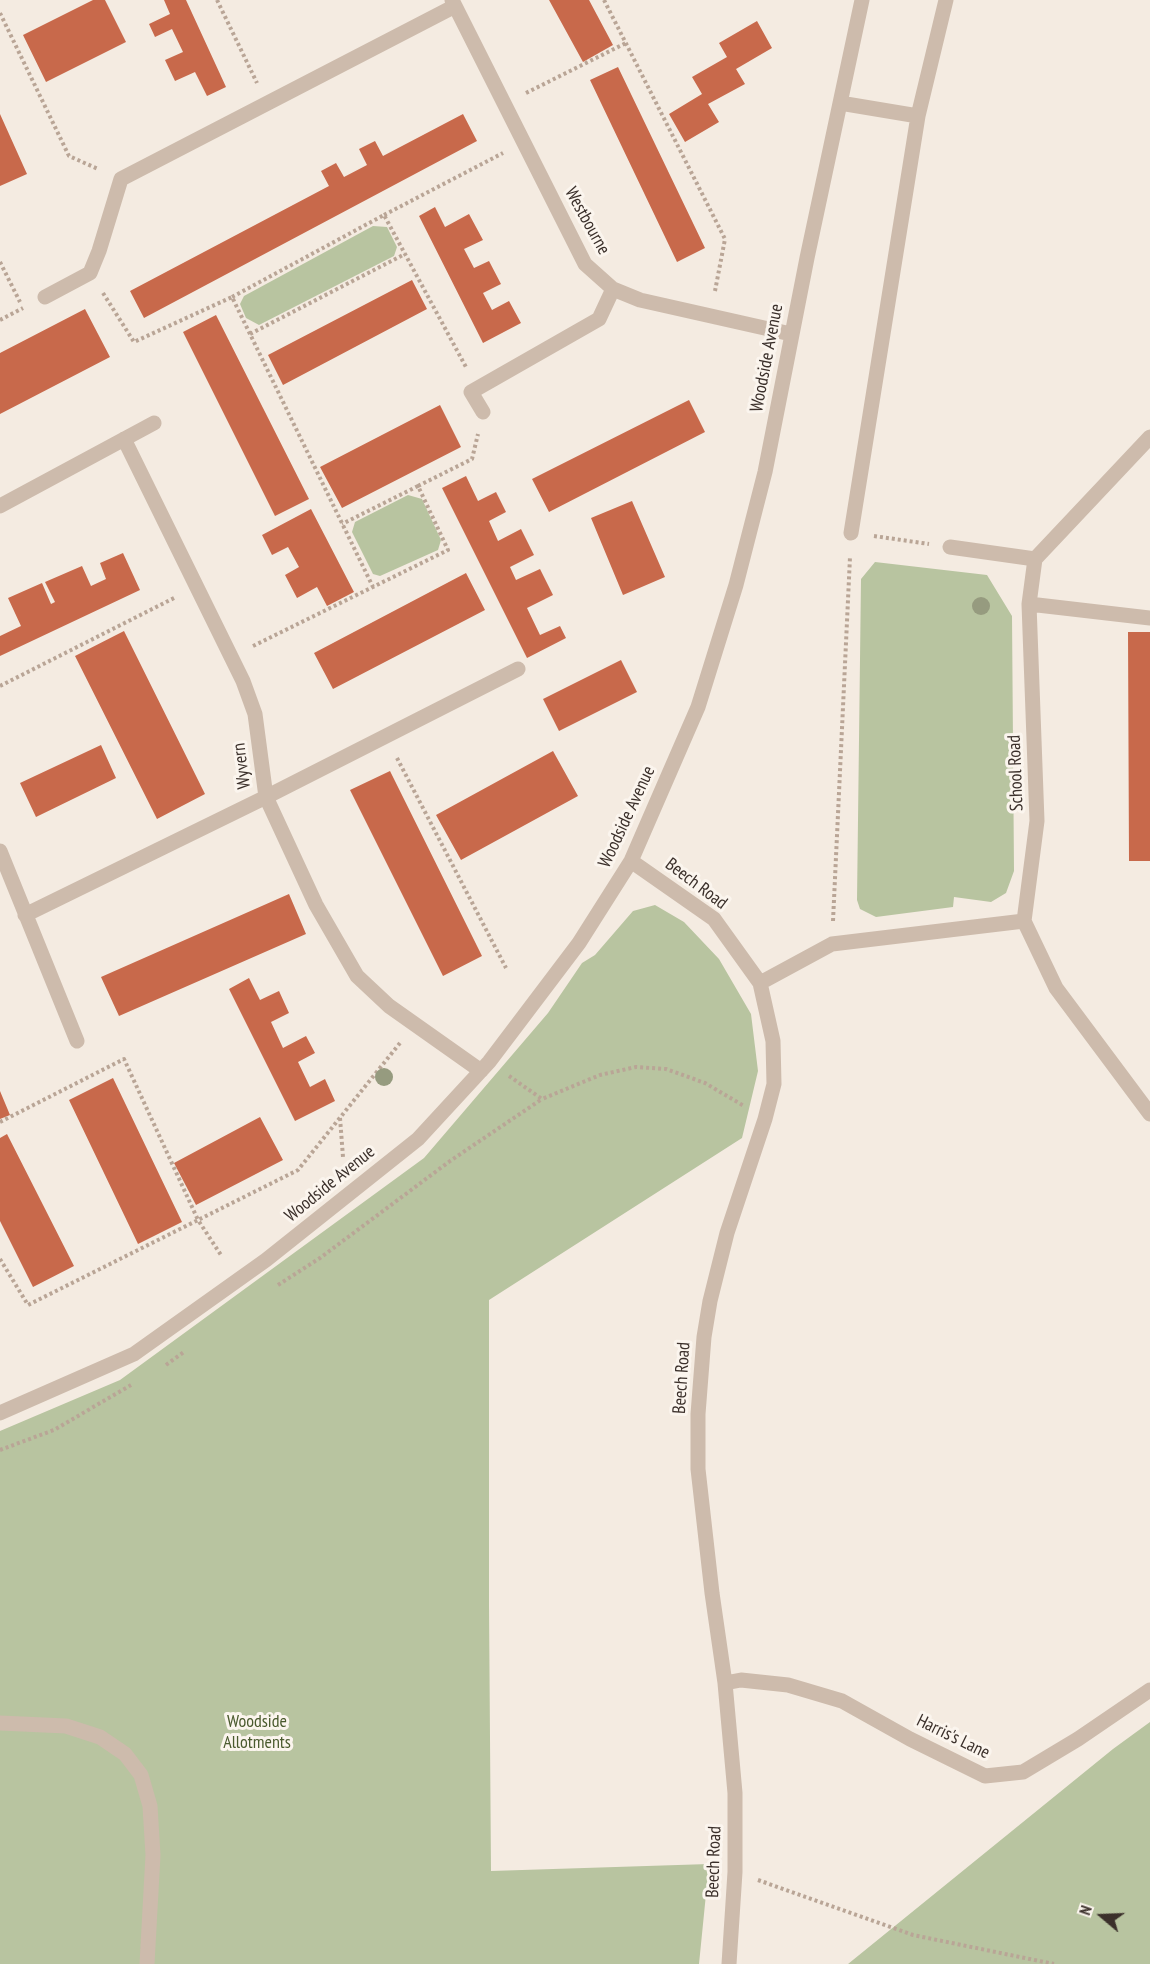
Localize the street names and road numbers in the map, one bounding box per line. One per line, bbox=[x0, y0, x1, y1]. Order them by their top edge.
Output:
street label: Westbourne bbox=[560, 184, 614, 258]
street label: Woodside Avenue bbox=[746, 302, 788, 414]
street label: School Road bbox=[1004, 734, 1028, 812]
street label: Wyvern bbox=[228, 742, 256, 790]
street label: Woodside Avenue bbox=[594, 763, 660, 871]
street label: Beech Road bbox=[661, 854, 731, 914]
street label: Woodside Avenue bbox=[281, 1141, 379, 1227]
street label: Beech Road bbox=[669, 1341, 695, 1415]
street label: Harris's Lane bbox=[913, 1710, 993, 1764]
street label: Beech Road bbox=[702, 1826, 726, 1898]

